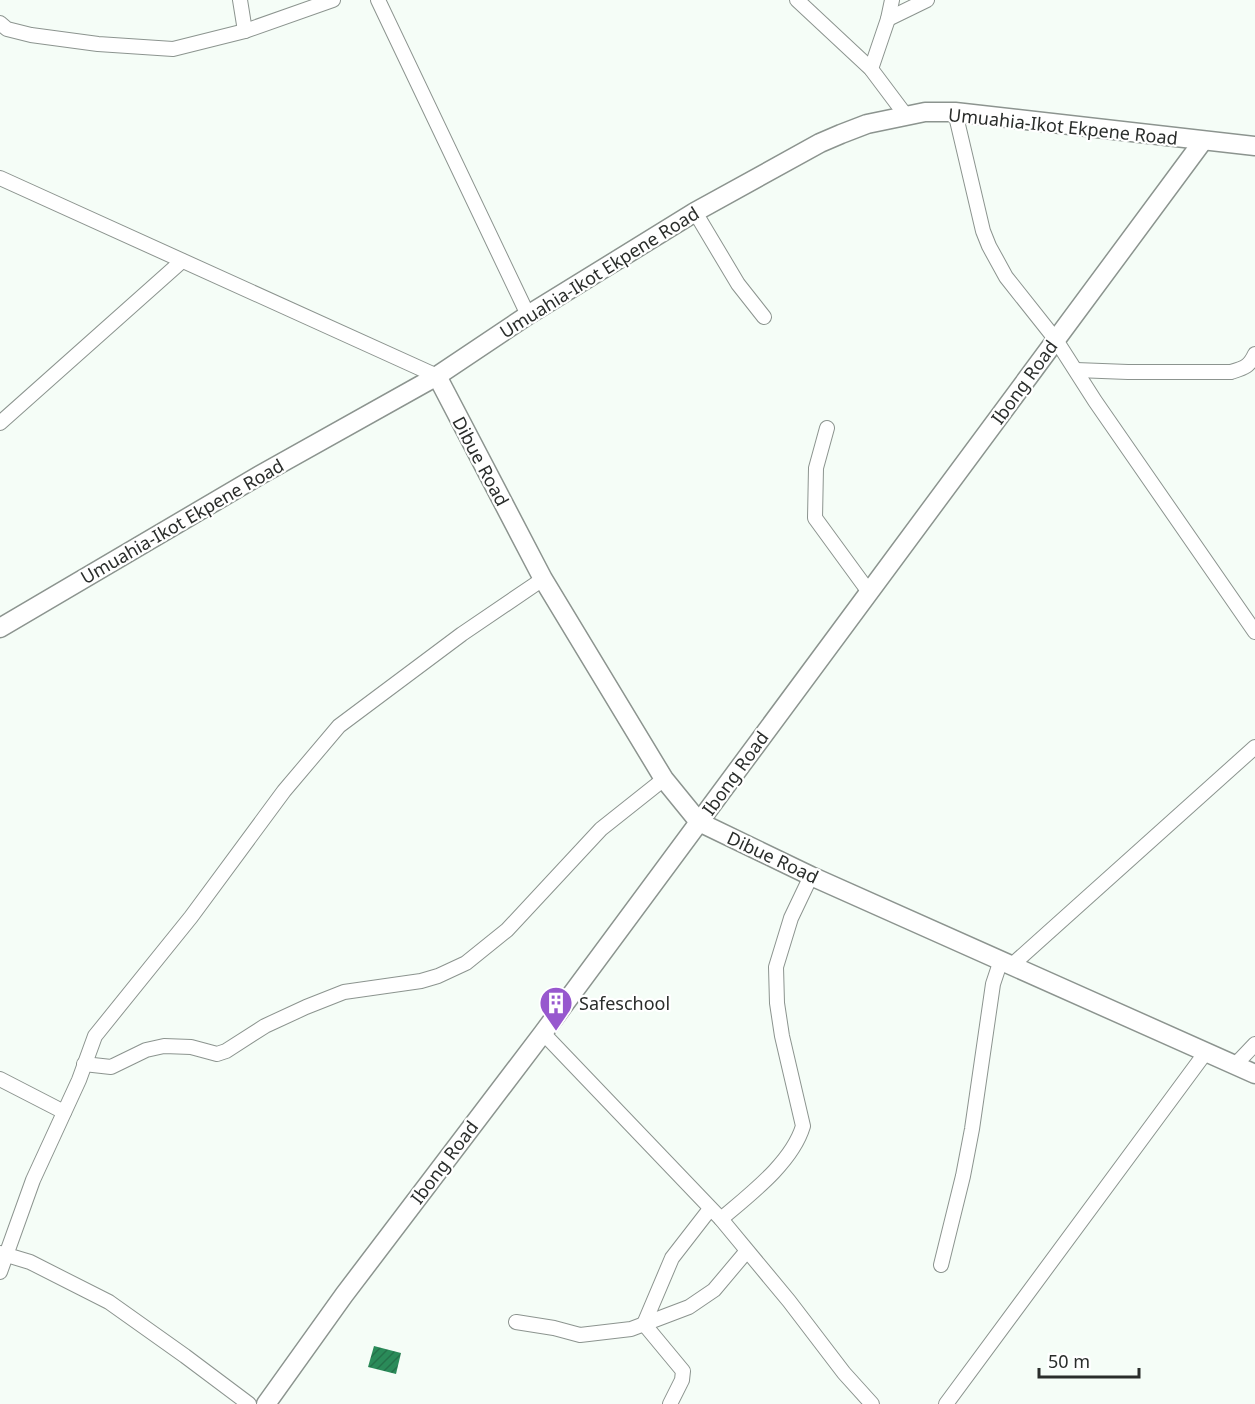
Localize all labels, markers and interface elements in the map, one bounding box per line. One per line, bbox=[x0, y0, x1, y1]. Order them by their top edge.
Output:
street label: Umuahia-Ikot Ekpene Road bbox=[947, 102, 1179, 150]
street label: Umuahia-Ikot Ekpene Road bbox=[495, 201, 703, 343]
street label: Ibong Road bbox=[985, 335, 1063, 429]
street label: Dibue Road bbox=[447, 412, 515, 510]
street label: Umuahia-Ikot Ekpene Road bbox=[76, 453, 288, 589]
street label: Ibong Road bbox=[696, 726, 774, 820]
street label: Dibue Road bbox=[723, 825, 823, 889]
building icon: Safeschool bbox=[538, 985, 574, 1032]
place label: Safeschool bbox=[579, 991, 670, 1015]
street label: Ibong Road bbox=[405, 1116, 483, 1208]
scale bar bbox=[1039, 1341, 1140, 1379]
text: 50 m bbox=[1048, 1349, 1090, 1373]

